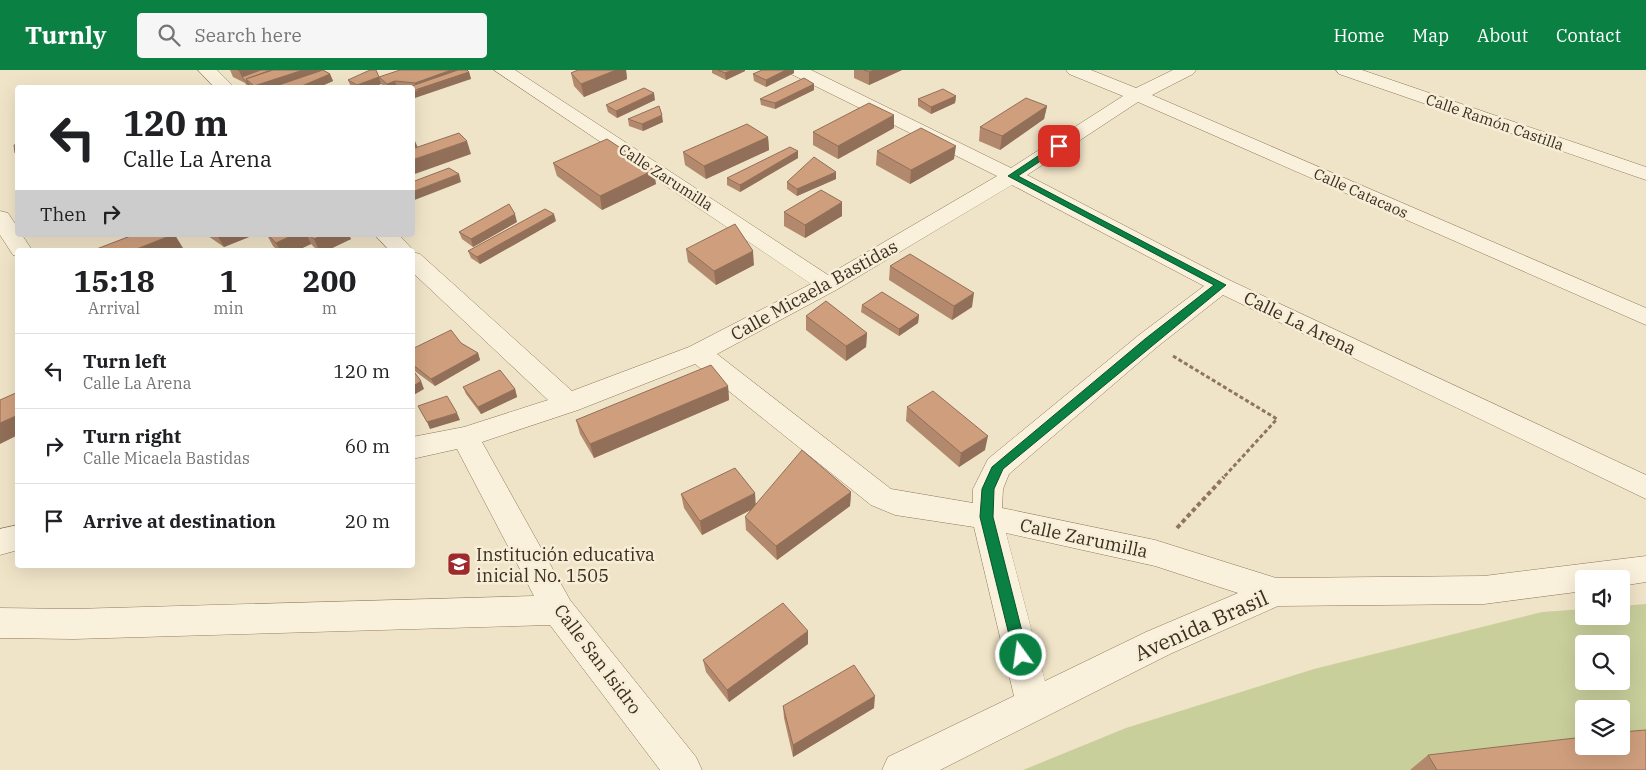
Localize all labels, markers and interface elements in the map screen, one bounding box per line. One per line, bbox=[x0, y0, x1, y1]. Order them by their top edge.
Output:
search box bbox=[137, 13, 487, 58]
text: Turnly bbox=[25, 19, 107, 51]
icon: search bbox=[155, 21, 183, 49]
text: Search here bbox=[195, 23, 302, 47]
text: Home bbox=[1333, 24, 1385, 47]
text: Map bbox=[1413, 24, 1449, 47]
text: About bbox=[1477, 24, 1528, 47]
text: Contact bbox=[1556, 24, 1621, 47]
street label: Calle Ramón Castilla bbox=[1424, 89, 1566, 155]
text: 120 m bbox=[123, 100, 228, 146]
icon: left bbox=[40, 105, 105, 170]
pin bbox=[1038, 125, 1080, 167]
icon: arrive bbox=[1045, 132, 1073, 160]
street label: Calle Zarumilla bbox=[615, 139, 717, 215]
text: Calle La Arena bbox=[123, 144, 272, 173]
street label: Calle Catacaos bbox=[1311, 164, 1411, 222]
icon: right bbox=[97, 200, 125, 228]
text: Then bbox=[40, 202, 87, 226]
street label: Calle Micaela Bastidas bbox=[726, 234, 902, 346]
text: 15:18 bbox=[74, 261, 155, 300]
text: 1 bbox=[220, 261, 238, 300]
text: 200 bbox=[302, 261, 356, 300]
street label: Calle La Arena bbox=[1240, 286, 1360, 360]
text: Arrival bbox=[88, 298, 140, 318]
text: min bbox=[213, 298, 244, 318]
text: m bbox=[322, 298, 337, 318]
text: Turn left bbox=[83, 349, 166, 373]
icon: left bbox=[40, 357, 68, 385]
text: 120 m bbox=[333, 359, 390, 383]
text: Calle La Arena bbox=[83, 373, 191, 393]
text: Turn right bbox=[83, 424, 181, 448]
icon: right bbox=[40, 432, 68, 460]
text: 60 m bbox=[345, 434, 390, 458]
text: Calle Micaela Bastidas bbox=[83, 448, 250, 468]
icon: arrive bbox=[40, 507, 68, 535]
text: Arrive at destination bbox=[83, 509, 276, 533]
text: 20 m bbox=[345, 509, 390, 533]
street label: Calle Zarumilla bbox=[1018, 513, 1150, 563]
place label: Institución educativa inicial No. 1505 bbox=[476, 543, 655, 587]
school or university icon: Institución educativa inicial No. 1505 bbox=[446, 551, 472, 577]
map controls bbox=[1575, 570, 1630, 755]
button: sound bbox=[1575, 570, 1630, 625]
street label: Avenida Brasil bbox=[1130, 583, 1272, 667]
street label: Calle San Isidro bbox=[549, 599, 647, 719]
position arrow bbox=[994, 628, 1046, 680]
button: search bbox=[1575, 635, 1630, 690]
button: layers bbox=[1575, 700, 1630, 755]

